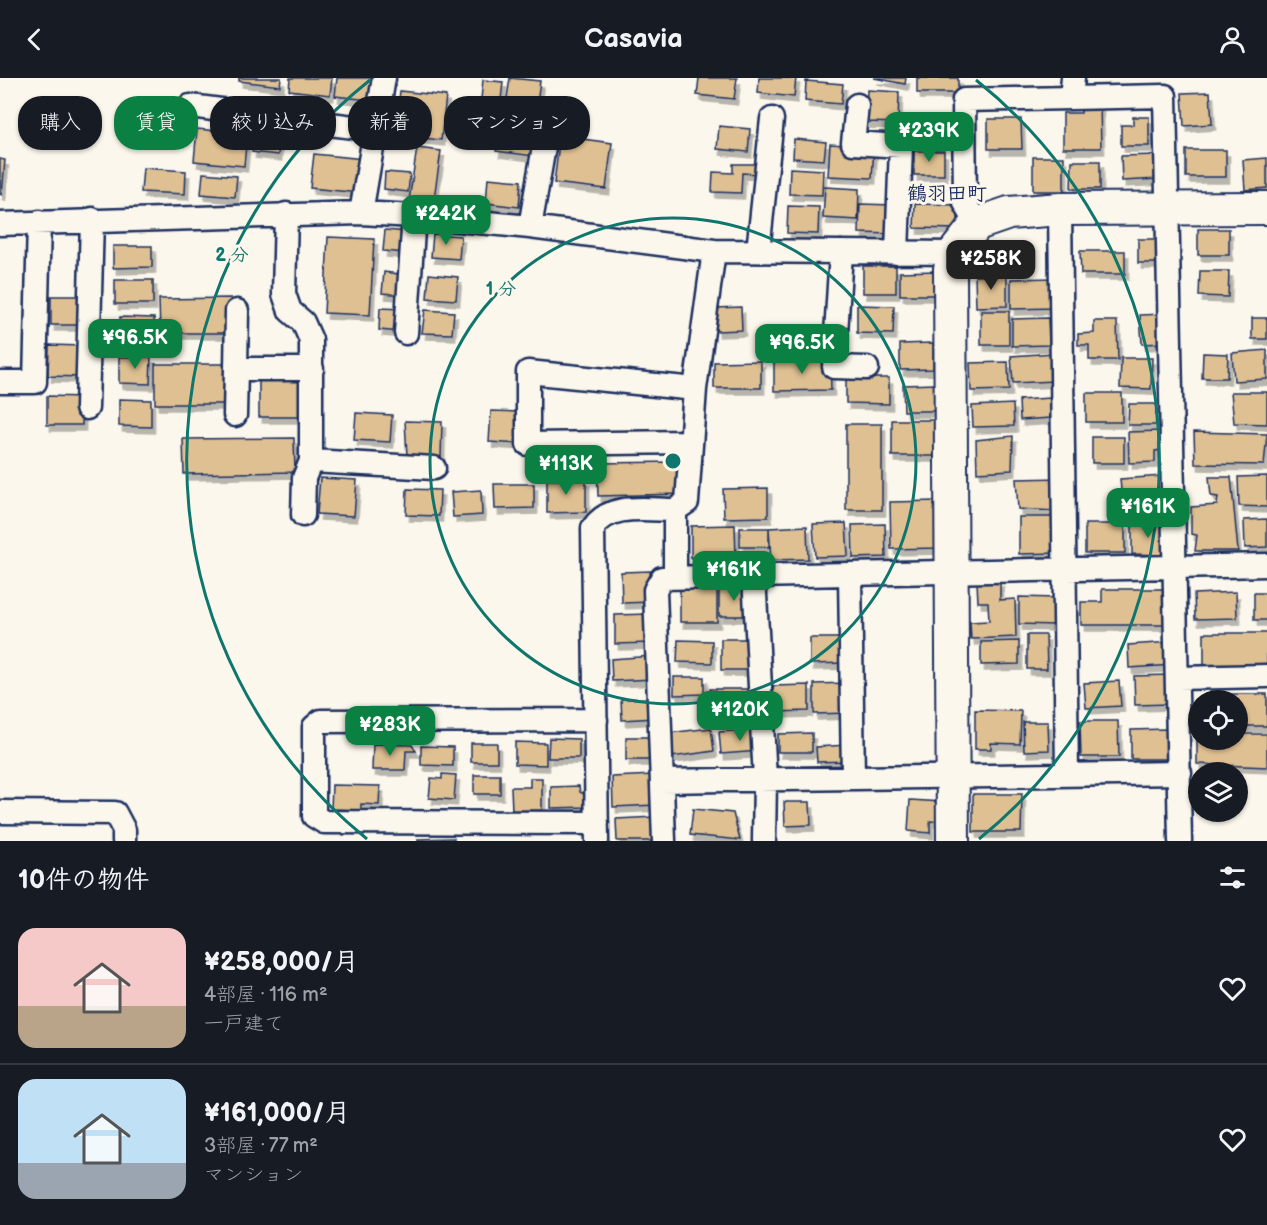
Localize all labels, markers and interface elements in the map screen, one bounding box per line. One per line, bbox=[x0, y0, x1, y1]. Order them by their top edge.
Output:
icon: back bbox=[18, 23, 51, 56]
text: Casavia bbox=[584, 23, 683, 55]
icon: person bbox=[1216, 23, 1249, 56]
chip: 購入 bbox=[18, 96, 102, 150]
chip: 賃貸 bbox=[114, 96, 198, 150]
chip: 絞り込み bbox=[210, 96, 336, 150]
chip: 新着 bbox=[348, 96, 432, 150]
chip: マンション bbox=[444, 96, 590, 150]
pin: ¥239K bbox=[887, 112, 971, 163]
text: ¥239K bbox=[899, 119, 959, 143]
district label: 鶴羽田町 bbox=[907, 182, 987, 206]
pin: ¥242K bbox=[404, 195, 488, 246]
text: ¥242K bbox=[416, 202, 476, 226]
pin: ¥258K bbox=[949, 240, 1033, 291]
text: 2 分 bbox=[215, 245, 249, 266]
text: ¥258K bbox=[960, 247, 1022, 271]
text: 1 分 bbox=[486, 279, 516, 300]
pin: ¥96.5K bbox=[86, 319, 184, 370]
pin: ¥96.5K bbox=[753, 324, 851, 375]
text: ¥96.5K bbox=[102, 326, 168, 350]
text: ¥96.5K bbox=[769, 331, 835, 355]
pin: ¥113K bbox=[524, 445, 608, 496]
centre of rings bbox=[663, 451, 683, 471]
text: ¥113K bbox=[539, 452, 593, 476]
pin: ¥161K bbox=[1106, 488, 1190, 539]
text: ¥161K bbox=[1121, 495, 1175, 519]
pin: ¥161K bbox=[692, 551, 776, 602]
text: ¥161K bbox=[707, 558, 761, 582]
map controls bbox=[1188, 690, 1248, 822]
button: locate bbox=[1188, 690, 1248, 750]
pin: ¥120K bbox=[698, 691, 782, 742]
text: ¥120K bbox=[711, 698, 769, 722]
pin: ¥283K bbox=[348, 706, 432, 757]
text: ¥283K bbox=[359, 713, 421, 737]
button: layers bbox=[1188, 762, 1248, 822]
icon: filters bbox=[1216, 861, 1249, 894]
text: 10件の物件 bbox=[18, 865, 149, 896]
text: ¥258,000/月 bbox=[204, 947, 359, 978]
icon: home bbox=[66, 952, 138, 1024]
icon: heart bbox=[1216, 972, 1249, 1005]
text: 4部屋 · 116 m² bbox=[204, 983, 328, 1007]
text: 一戸建て bbox=[204, 1012, 284, 1036]
text: ¥161,000/月 bbox=[204, 1098, 350, 1129]
icon: home bbox=[66, 1103, 138, 1175]
icon: heart bbox=[1216, 1123, 1249, 1156]
text: 3部屋 · 77 m² bbox=[204, 1134, 318, 1158]
text: マンション bbox=[204, 1163, 303, 1187]

